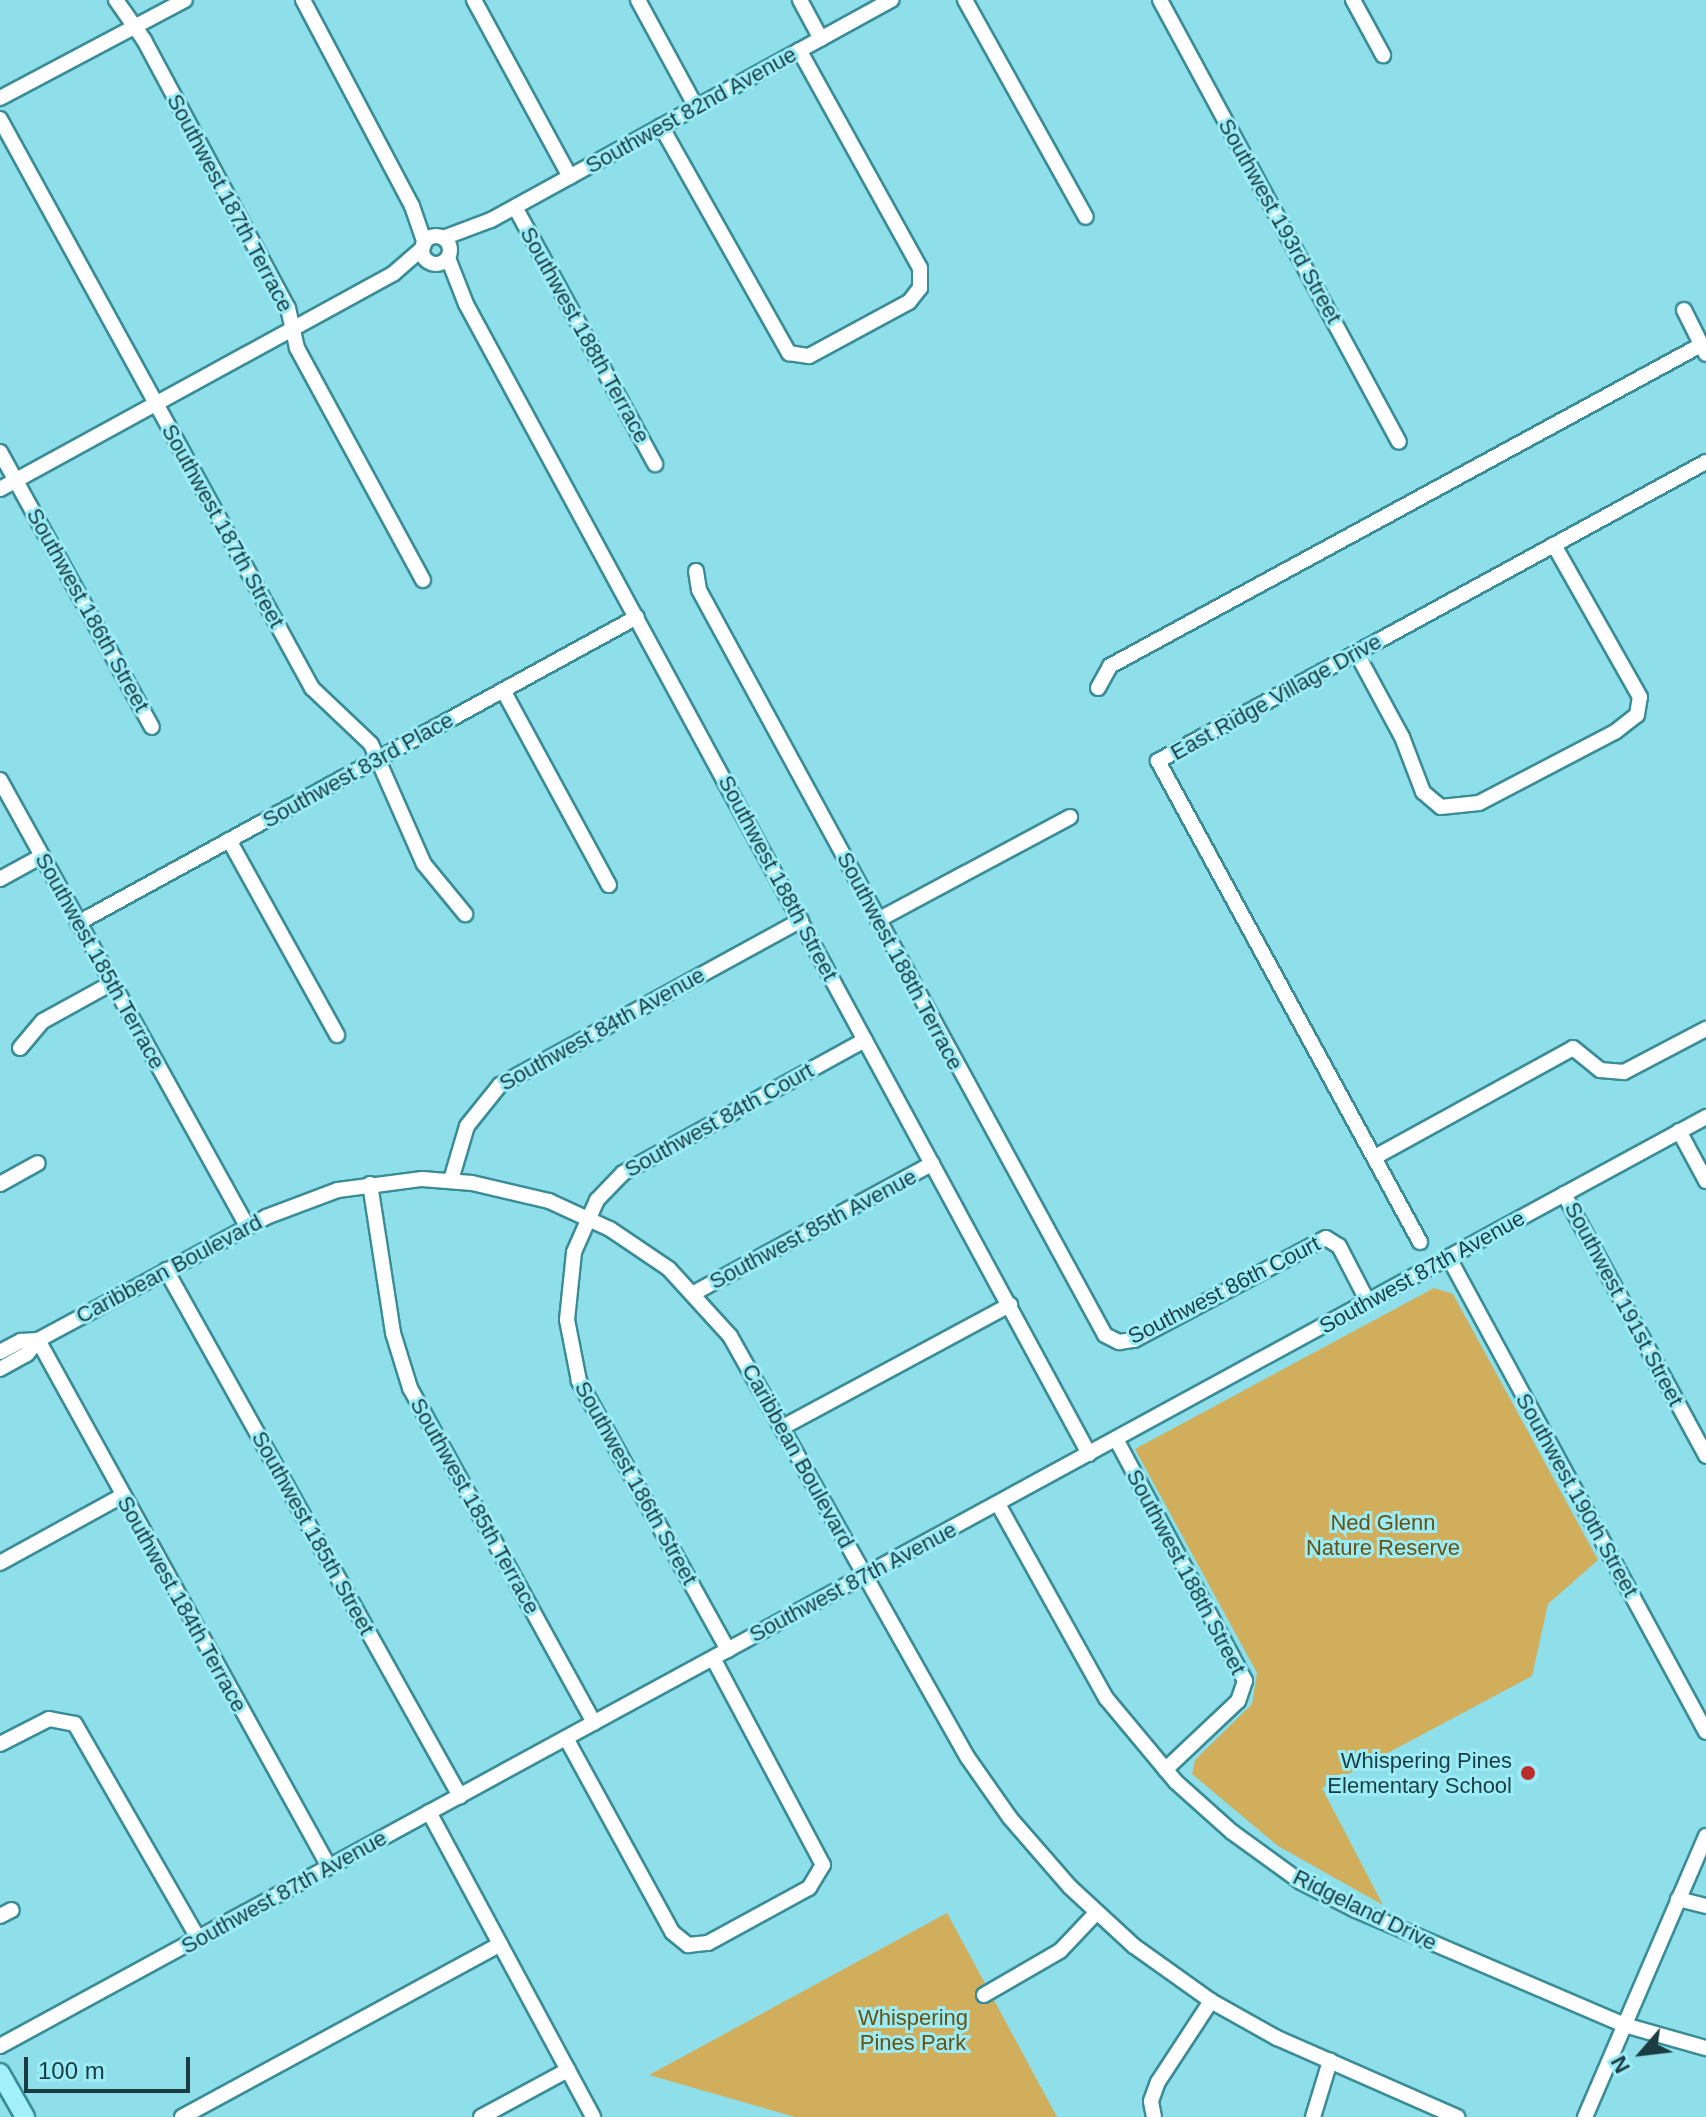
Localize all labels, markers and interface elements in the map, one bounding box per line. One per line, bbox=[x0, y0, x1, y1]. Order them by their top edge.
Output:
street label: Southwest 82nd Avenue bbox=[580, 41, 802, 179]
street label: Southwest 187th Terrace bbox=[161, 89, 299, 317]
street label: Southwest 193rd Street bbox=[1213, 114, 1347, 328]
street label: Southwest 188th Terrace bbox=[514, 222, 656, 448]
street label: Southwest 187th Street bbox=[156, 420, 290, 632]
street label: Southwest 186th Street bbox=[21, 504, 155, 716]
street label: East Ridge Village Drive bbox=[1166, 628, 1386, 766]
street label: Southwest 83rd Place bbox=[258, 707, 458, 833]
street label: Southwest 188th Street bbox=[713, 771, 843, 985]
street label: Southwest 188th Terrace bbox=[831, 847, 969, 1075]
street label: Southwest 185th Terrace bbox=[29, 848, 171, 1074]
street label: Southwest 84th Avenue bbox=[494, 961, 710, 1097]
street label: Southwest 84th Court bbox=[620, 1057, 818, 1183]
street label: Southwest 85th Avenue bbox=[704, 1163, 922, 1295]
street label: Southwest 191st Street bbox=[1559, 1197, 1689, 1411]
street label: Southwest 87th Avenue bbox=[1314, 1204, 1530, 1340]
street label: Caribbean Boulevard bbox=[72, 1209, 266, 1329]
street label: Southwest 86th Court bbox=[1124, 1230, 1324, 1350]
street label: Caribbean Boulevard bbox=[736, 1359, 860, 1553]
street label: Southwest 186th Street bbox=[569, 1377, 703, 1589]
street label: Southwest 190th Street bbox=[1510, 1389, 1644, 1601]
street label: Southwest 185th Terrace bbox=[404, 1393, 546, 1619]
street label: Southwest 185th Street bbox=[246, 1427, 380, 1639]
street label: Southwest 188th Street bbox=[1121, 1465, 1251, 1679]
street label: Southwest 184th Terrace bbox=[111, 1491, 253, 1717]
park label: Ned Glenn Nature Reserve bbox=[1306, 1509, 1460, 1560]
street label: Southwest 87th Avenue bbox=[744, 1516, 962, 1648]
place label: Whispering Pines Elementary School bbox=[1327, 1747, 1512, 1798]
marker: Whispering Pines Elementary School bbox=[1519, 1764, 1537, 1782]
street label: Southwest 87th Avenue bbox=[176, 1824, 392, 1960]
street label: Ridgeland Drive bbox=[1289, 1864, 1441, 1956]
park label: Whispering Pines Park bbox=[858, 2004, 968, 2056]
north arrow bbox=[1602, 2013, 1682, 2093]
scale bar bbox=[28, 2041, 194, 2091]
text: N bbox=[1606, 2052, 1635, 2077]
text: 100 m bbox=[38, 2057, 105, 2084]

